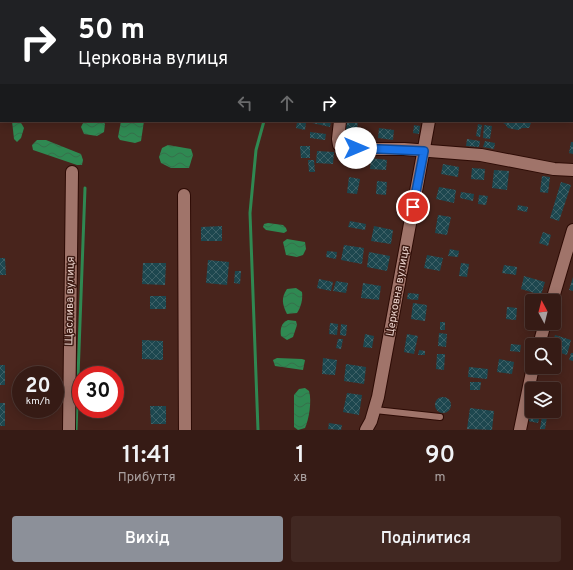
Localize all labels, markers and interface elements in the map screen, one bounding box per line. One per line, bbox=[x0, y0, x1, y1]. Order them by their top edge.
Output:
text: 50 m bbox=[78, 13, 145, 49]
icon: right bbox=[12, 16, 64, 68]
text: Церковна вулиця bbox=[78, 48, 228, 71]
icon: left bbox=[234, 92, 256, 114]
icon: ahead bbox=[276, 92, 298, 114]
icon: right bbox=[318, 92, 340, 114]
position arrow bbox=[335, 127, 377, 169]
pin bbox=[396, 190, 430, 224]
icon: arrive bbox=[402, 196, 424, 218]
street label: Церковна вулиця bbox=[383, 245, 413, 337]
street label: Щаслива вулиця bbox=[62, 256, 78, 346]
north arrow bbox=[525, 294, 561, 330]
map controls bbox=[525, 294, 561, 418]
button: search bbox=[525, 338, 561, 374]
speed limit sign: 30 bbox=[72, 366, 124, 418]
text: 20 bbox=[25, 374, 51, 400]
button: layers bbox=[525, 382, 561, 418]
text: km/h bbox=[26, 395, 50, 408]
text: 11:41 bbox=[122, 441, 171, 471]
text: 1 bbox=[296, 441, 305, 471]
text: 90 bbox=[425, 441, 455, 471]
text: Прибуття bbox=[118, 470, 176, 486]
text: хв bbox=[293, 470, 307, 486]
text: m bbox=[435, 470, 446, 486]
button: Вихід bbox=[12, 516, 283, 562]
button: Поділитися bbox=[291, 516, 561, 562]

